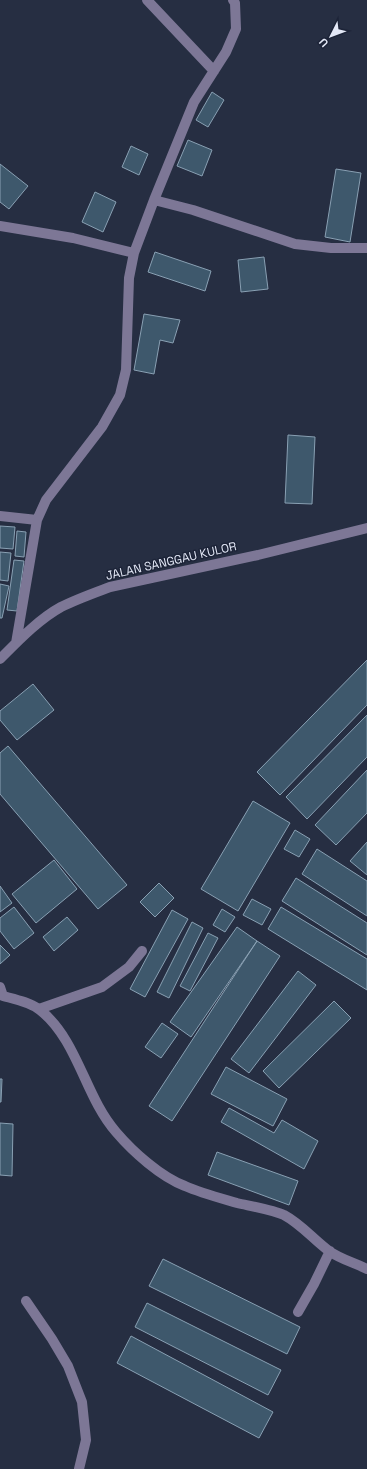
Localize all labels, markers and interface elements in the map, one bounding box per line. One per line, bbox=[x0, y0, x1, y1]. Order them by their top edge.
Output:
north arrow bbox=[311, 16, 351, 56]
text: U bbox=[316, 35, 331, 50]
street label: JALAN SANGGAU KULOR bbox=[104, 538, 238, 584]

